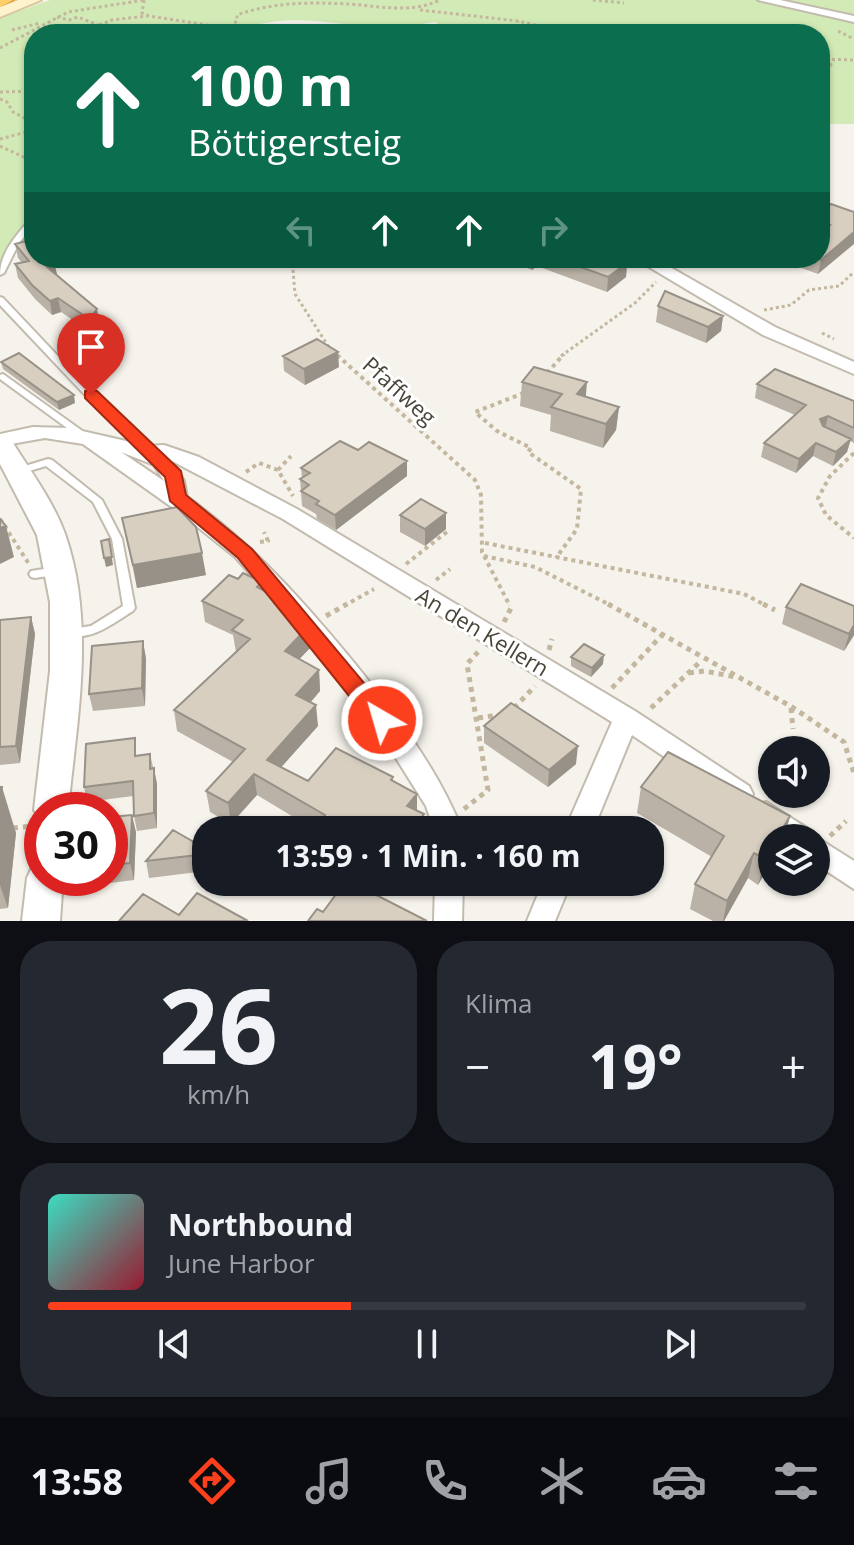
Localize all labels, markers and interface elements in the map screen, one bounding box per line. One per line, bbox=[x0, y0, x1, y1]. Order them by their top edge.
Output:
text: 100 m bbox=[188, 46, 354, 122]
icon: ahead bbox=[56, 56, 160, 160]
text: Böttigersteig bbox=[188, 118, 401, 167]
icon: left bbox=[279, 208, 323, 252]
icon: ahead bbox=[363, 208, 407, 252]
icon: ahead bbox=[447, 208, 491, 252]
icon: right bbox=[531, 208, 575, 252]
pin bbox=[57, 313, 125, 395]
icon: arrive bbox=[69, 325, 113, 369]
street label: Pfaffweg bbox=[357, 349, 443, 431]
street label: An den Kellern bbox=[411, 580, 555, 682]
position arrow bbox=[340, 678, 424, 762]
map controls bbox=[758, 736, 830, 896]
button: sound bbox=[758, 736, 830, 808]
speed limit sign: 30 bbox=[24, 792, 128, 896]
button: layers bbox=[758, 824, 830, 896]
text: 13:59 · 1 Min. · 160 m bbox=[276, 835, 580, 876]
text: 26 bbox=[159, 953, 278, 1094]
text: Klima bbox=[465, 985, 533, 1021]
text: 19° bbox=[588, 1025, 683, 1107]
text: − bbox=[465, 1036, 490, 1096]
text: + bbox=[781, 1036, 806, 1096]
text: km/h bbox=[187, 1076, 250, 1112]
text: Northbound bbox=[168, 1204, 353, 1245]
text: June Harbor bbox=[168, 1245, 315, 1281]
icon: previous bbox=[152, 1322, 196, 1366]
icon: pause bbox=[405, 1322, 449, 1366]
icon: next bbox=[658, 1322, 702, 1366]
icon: directions bbox=[184, 1453, 240, 1509]
icon: music bbox=[301, 1453, 357, 1509]
icon: phone bbox=[417, 1453, 473, 1509]
icon: climate bbox=[534, 1453, 590, 1509]
icon: car bbox=[651, 1453, 707, 1509]
icon: filters bbox=[768, 1453, 824, 1509]
text: 13:58 bbox=[30, 1457, 123, 1506]

